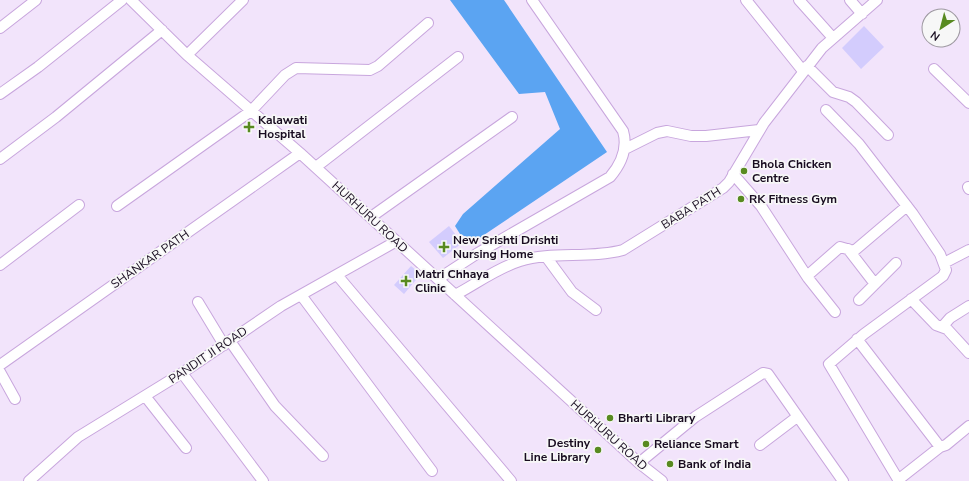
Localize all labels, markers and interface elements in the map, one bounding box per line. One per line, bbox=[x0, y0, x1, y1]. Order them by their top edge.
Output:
north arrow bbox=[921, 8, 961, 48]
text: N bbox=[928, 27, 943, 44]
place label: Kalawati Hospital bbox=[258, 112, 307, 142]
marker: Kalawati Hospital bbox=[243, 121, 255, 133]
place label: Bhola Chicken Centre bbox=[752, 156, 832, 186]
marker: Bhola Chicken Centre bbox=[739, 166, 749, 176]
street label: HURHURU ROAD bbox=[329, 178, 411, 256]
street label: BABA PATH bbox=[658, 183, 724, 233]
place label: RK Fitness Gym bbox=[749, 191, 837, 207]
marker: RK Fitness Gym bbox=[736, 194, 746, 204]
street label: SHANKAR PATH bbox=[108, 226, 192, 292]
place label: New Srishti Drishti Nursing Home bbox=[453, 232, 558, 262]
marker: New Srishti Drishti Nursing Home bbox=[438, 241, 450, 253]
place label: Matri Chhaya Clinic bbox=[415, 266, 489, 296]
marker: Matri Chhaya Clinic bbox=[400, 275, 412, 287]
street label: PANDIT JI ROAD bbox=[166, 323, 250, 387]
street label: HURHURU ROAD bbox=[567, 396, 651, 474]
place label: Bharti Library bbox=[618, 410, 696, 426]
marker: Bharti Library bbox=[605, 413, 615, 423]
place label: Destiny Line Library bbox=[524, 435, 591, 465]
place label: Reliance Smart bbox=[654, 436, 739, 452]
marker: Reliance Smart bbox=[641, 439, 651, 449]
marker: Destiny Line Library bbox=[593, 445, 603, 455]
place label: Bank of India bbox=[678, 456, 751, 472]
marker: Bank of India bbox=[665, 459, 675, 469]

